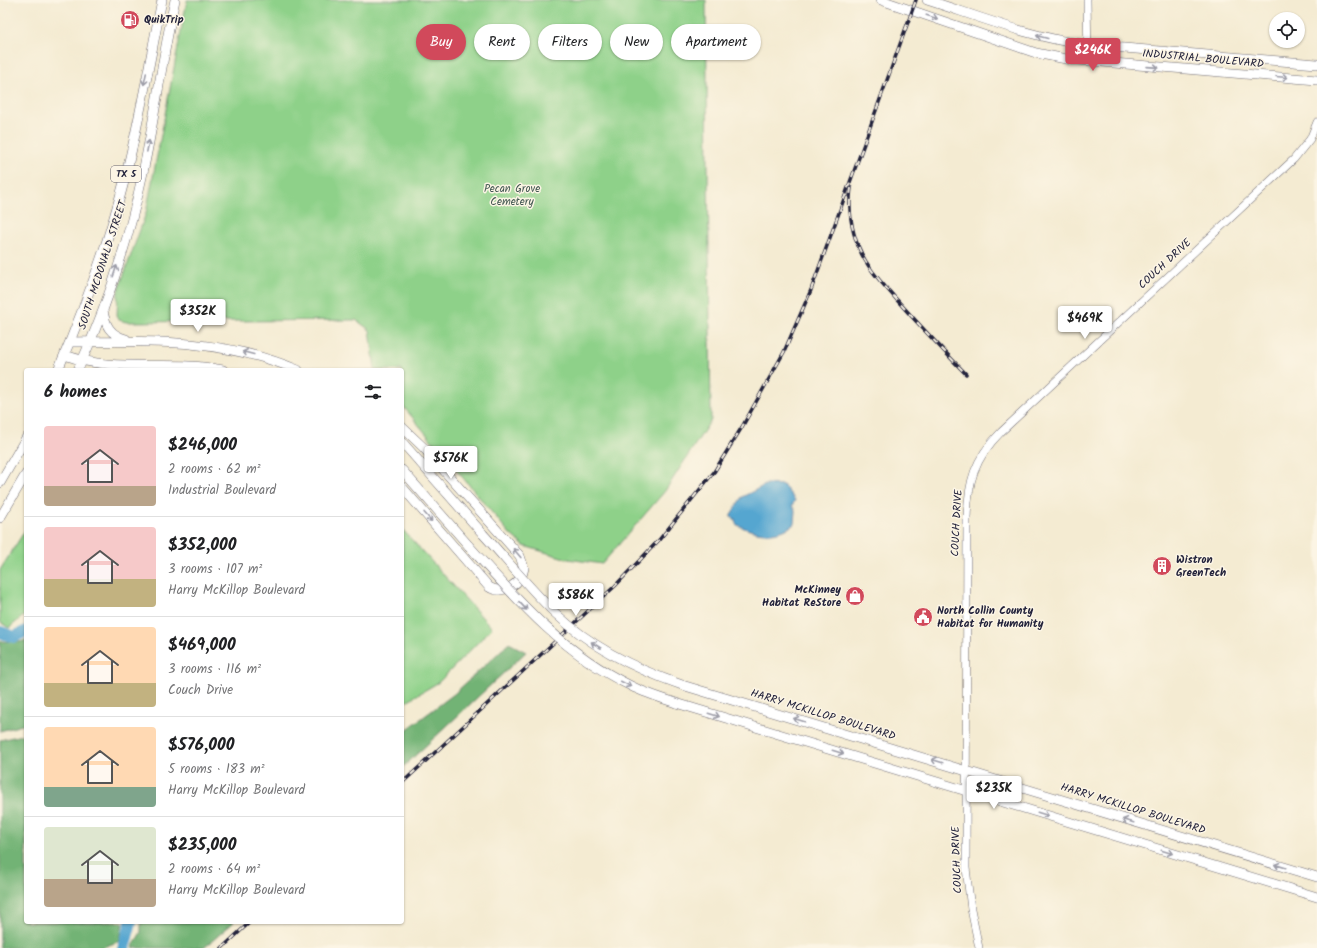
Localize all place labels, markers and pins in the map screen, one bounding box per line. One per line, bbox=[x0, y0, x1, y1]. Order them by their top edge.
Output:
fuel station icon: QuikTrip bbox=[119, 9, 141, 31]
place label: QuikTrip bbox=[144, 11, 184, 29]
pin: $246K bbox=[1065, 38, 1121, 72]
pin: $352K bbox=[170, 299, 226, 333]
pin: $469K bbox=[1057, 306, 1113, 340]
pin: $576K bbox=[423, 446, 479, 480]
place label: Wistron GreenTech bbox=[1176, 551, 1226, 582]
building icon: Wistron GreenTech bbox=[1151, 555, 1173, 577]
place label: McKinney Habitat ReStore bbox=[762, 581, 842, 612]
pin: $586K bbox=[548, 583, 604, 617]
shop icon: McKinney Habitat ReStore bbox=[844, 585, 866, 607]
place label: North Collin County Habitat for Humanity bbox=[937, 602, 1044, 633]
public building icon: North Collin County Habitat for Humanity bbox=[912, 606, 934, 628]
pin: $235K bbox=[966, 776, 1022, 810]

